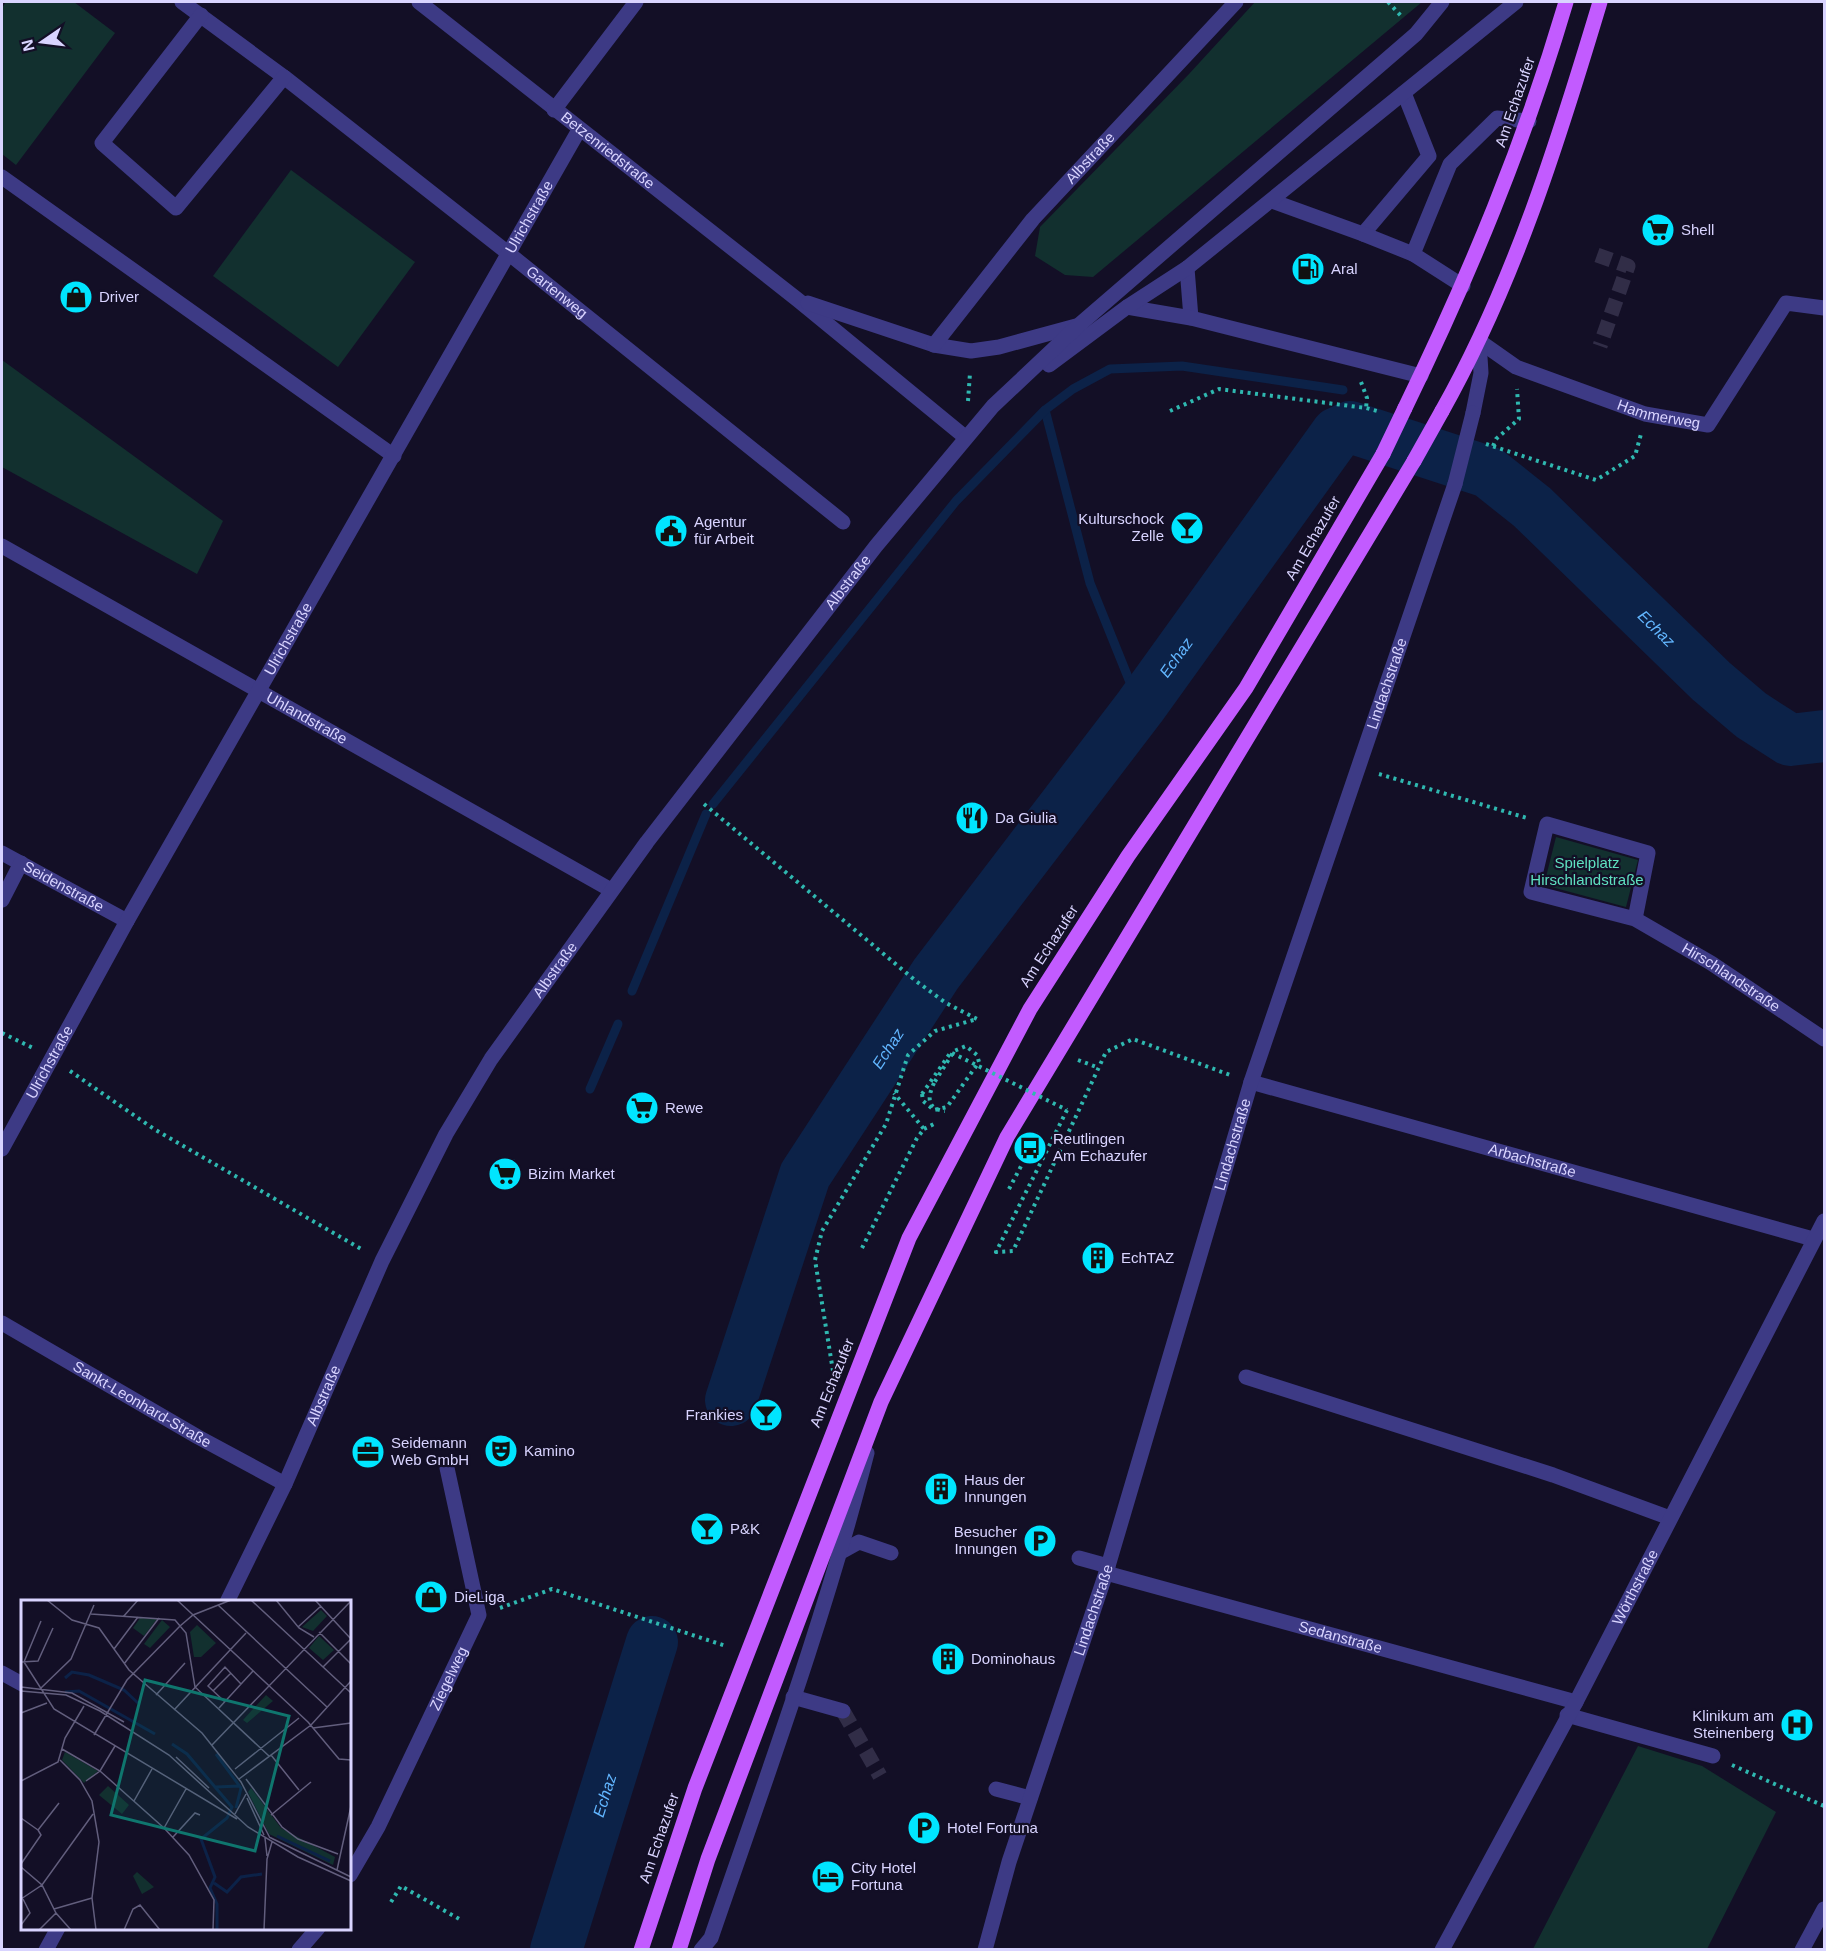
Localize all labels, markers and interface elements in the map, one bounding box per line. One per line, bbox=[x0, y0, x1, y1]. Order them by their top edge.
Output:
north arrow bbox=[12, 12, 72, 72]
text: N bbox=[18, 38, 38, 53]
street label: Am Echazufer bbox=[1491, 55, 1538, 149]
street label: Betzenriedstraße bbox=[558, 108, 658, 192]
street label: Albstraße bbox=[1062, 128, 1118, 187]
street label: Ulrichstraße bbox=[501, 177, 556, 256]
supermarket icon: Shell bbox=[1640, 212, 1676, 248]
place label: Shell bbox=[1681, 221, 1714, 238]
fuel station icon: Aral bbox=[1290, 251, 1326, 287]
place label: Aral bbox=[1331, 260, 1358, 277]
street label: Gartenweg bbox=[523, 262, 591, 321]
shop icon: Driver bbox=[58, 279, 94, 315]
place label: Driver bbox=[99, 288, 139, 305]
street label: Hammerweg bbox=[1615, 396, 1702, 432]
street label: Am Echazufer bbox=[1282, 493, 1343, 583]
place label: Kulturschock Zelle bbox=[1078, 510, 1164, 544]
bar icon: Kulturschock Zelle bbox=[1169, 510, 1205, 546]
public building icon: Agentur für Arbeit bbox=[653, 513, 689, 549]
place label: Agentur für Arbeit bbox=[694, 513, 755, 547]
street label: Albstraße bbox=[821, 551, 874, 613]
street label: Ulrichstraße bbox=[260, 599, 315, 678]
water label: Echaz bbox=[1635, 607, 1678, 650]
water label: Echaz bbox=[1156, 635, 1196, 681]
street label: Lindachstraße bbox=[1363, 636, 1410, 731]
street label: Uhlandstraße bbox=[264, 688, 350, 747]
restaurant icon: Da Giulia bbox=[954, 800, 990, 836]
place label: Da Giulia bbox=[995, 809, 1057, 826]
park label: Spielplatz Hirschlandstraße bbox=[1530, 854, 1644, 888]
street label: Seidenstraße bbox=[20, 857, 107, 915]
street label: Am Echazufer bbox=[1016, 902, 1081, 990]
street label: Albstraße bbox=[529, 939, 580, 1001]
street label: Hirschlandstraße bbox=[1679, 939, 1783, 1015]
street label: Ulrichstraße bbox=[22, 1022, 76, 1102]
water label: Echaz bbox=[869, 1025, 907, 1072]
supermarket icon: Rewe bbox=[624, 1090, 660, 1126]
street label: Lindachstraße bbox=[1210, 1096, 1254, 1192]
place label: Rewe bbox=[665, 1099, 703, 1116]
bus stop icon: Reutlingen Am Echazufer bbox=[1012, 1130, 1048, 1166]
place label: Reutlingen Am Echazufer bbox=[1053, 1130, 1147, 1164]
street label: Arbachstraße bbox=[1487, 1140, 1578, 1180]
supermarket icon: Bizim Market bbox=[487, 1156, 523, 1192]
place label: Bizim Market bbox=[528, 1165, 616, 1182]
building icon: EchTAZ bbox=[1080, 1240, 1116, 1276]
place label: EchTAZ bbox=[1121, 1249, 1174, 1266]
street label: Am Echazufer bbox=[806, 1336, 857, 1430]
street label: Sankt-Leonhard-Straße bbox=[70, 1357, 214, 1451]
street label: Albstraße bbox=[302, 1362, 344, 1428]
bar icon: Frankies bbox=[748, 1397, 784, 1433]
place label: Frankies bbox=[685, 1406, 743, 1423]
theatre icon: Kamino bbox=[483, 1433, 519, 1469]
office icon: Seidemann Web GmbH bbox=[350, 1434, 386, 1470]
place label: Seidemann Web GmbH bbox=[391, 1434, 469, 1468]
place label: Kamino bbox=[524, 1442, 575, 1459]
building icon: Haus der Innungen bbox=[923, 1471, 959, 1507]
place label: Haus der Innungen bbox=[964, 1471, 1027, 1505]
bar icon: P&K bbox=[689, 1511, 725, 1547]
place label: P&K bbox=[730, 1520, 760, 1537]
place label: Besucher Innungen bbox=[954, 1523, 1017, 1557]
parking icon: Besucher Innungen bbox=[1022, 1523, 1058, 1559]
street label: Wörthstraße bbox=[1608, 1546, 1661, 1628]
street label: Lindachstraße bbox=[1070, 1562, 1116, 1658]
shop icon: DieLiga bbox=[413, 1579, 449, 1615]
place label: DieLiga bbox=[454, 1588, 506, 1605]
inset map bbox=[21, 1600, 351, 1930]
street label: Sedanstraße bbox=[1297, 1617, 1384, 1656]
building icon: Dominohaus bbox=[930, 1641, 966, 1677]
street label: Ziegelweg bbox=[426, 1644, 471, 1713]
place label: Dominohaus bbox=[971, 1650, 1055, 1667]
place label: Klinikum am Steinenberg bbox=[1692, 1707, 1774, 1741]
hospital icon: Klinikum am Steinenberg bbox=[1779, 1707, 1815, 1743]
water label: Echaz bbox=[590, 1772, 619, 1819]
street label: Am Echazufer bbox=[635, 1791, 682, 1885]
parking icon: Hotel Fortuna bbox=[906, 1810, 942, 1846]
place label: Hotel Fortuna bbox=[947, 1819, 1039, 1836]
hotel icon: City Hotel Fortuna bbox=[810, 1859, 846, 1895]
place label: City Hotel Fortuna bbox=[851, 1859, 916, 1893]

